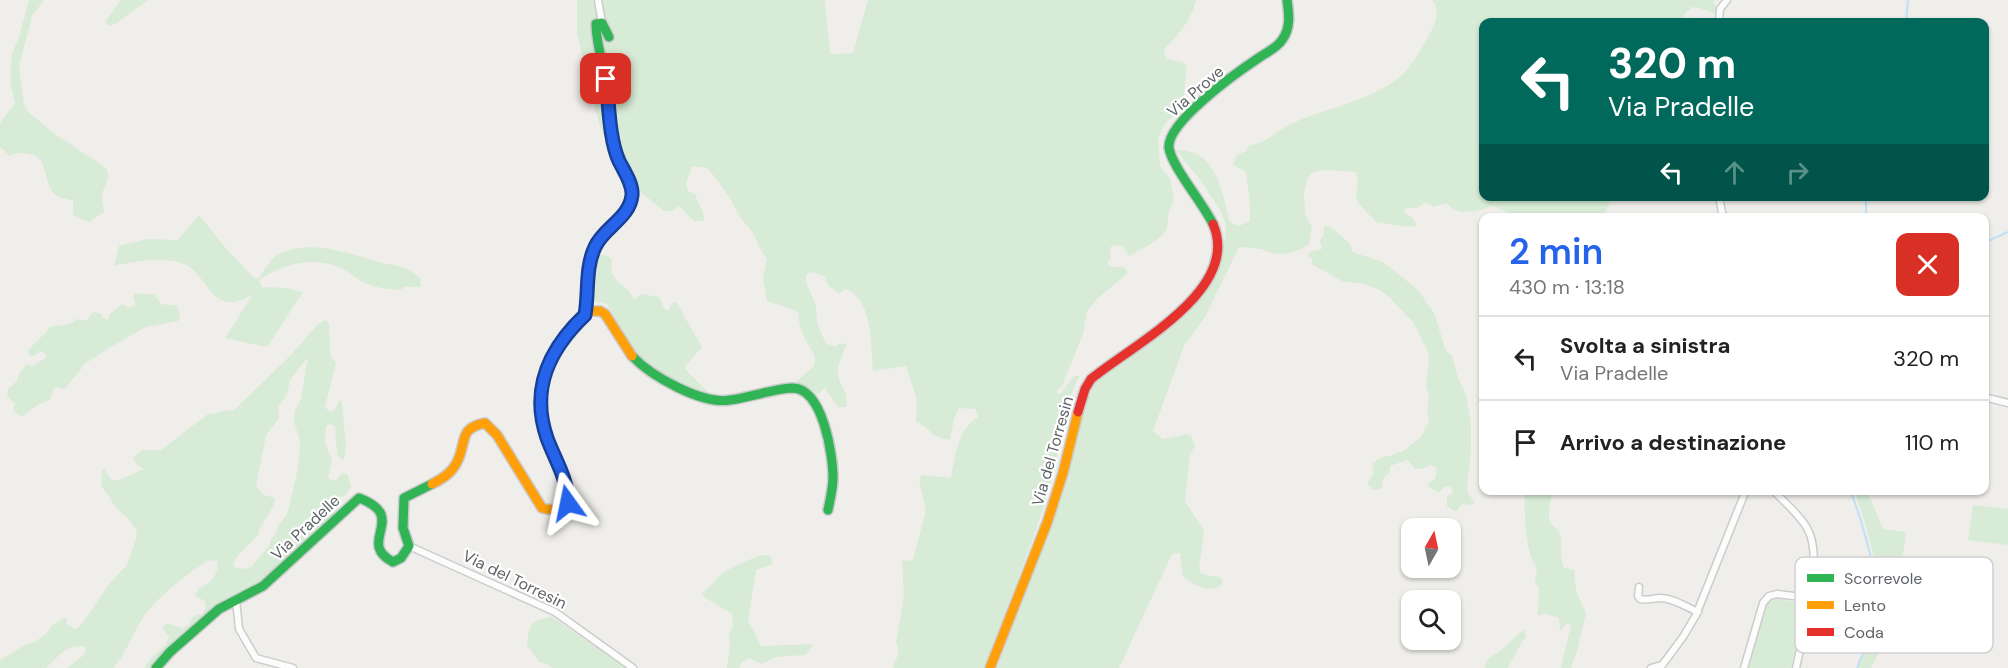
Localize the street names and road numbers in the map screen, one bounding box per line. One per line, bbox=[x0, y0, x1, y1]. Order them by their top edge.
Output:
street label: Via Prove bbox=[1163, 61, 1228, 122]
street label: Via del Torresin bbox=[1027, 394, 1078, 508]
street label: Via Pradelle bbox=[266, 490, 344, 565]
street label: Via del Torresin bbox=[459, 545, 570, 614]

